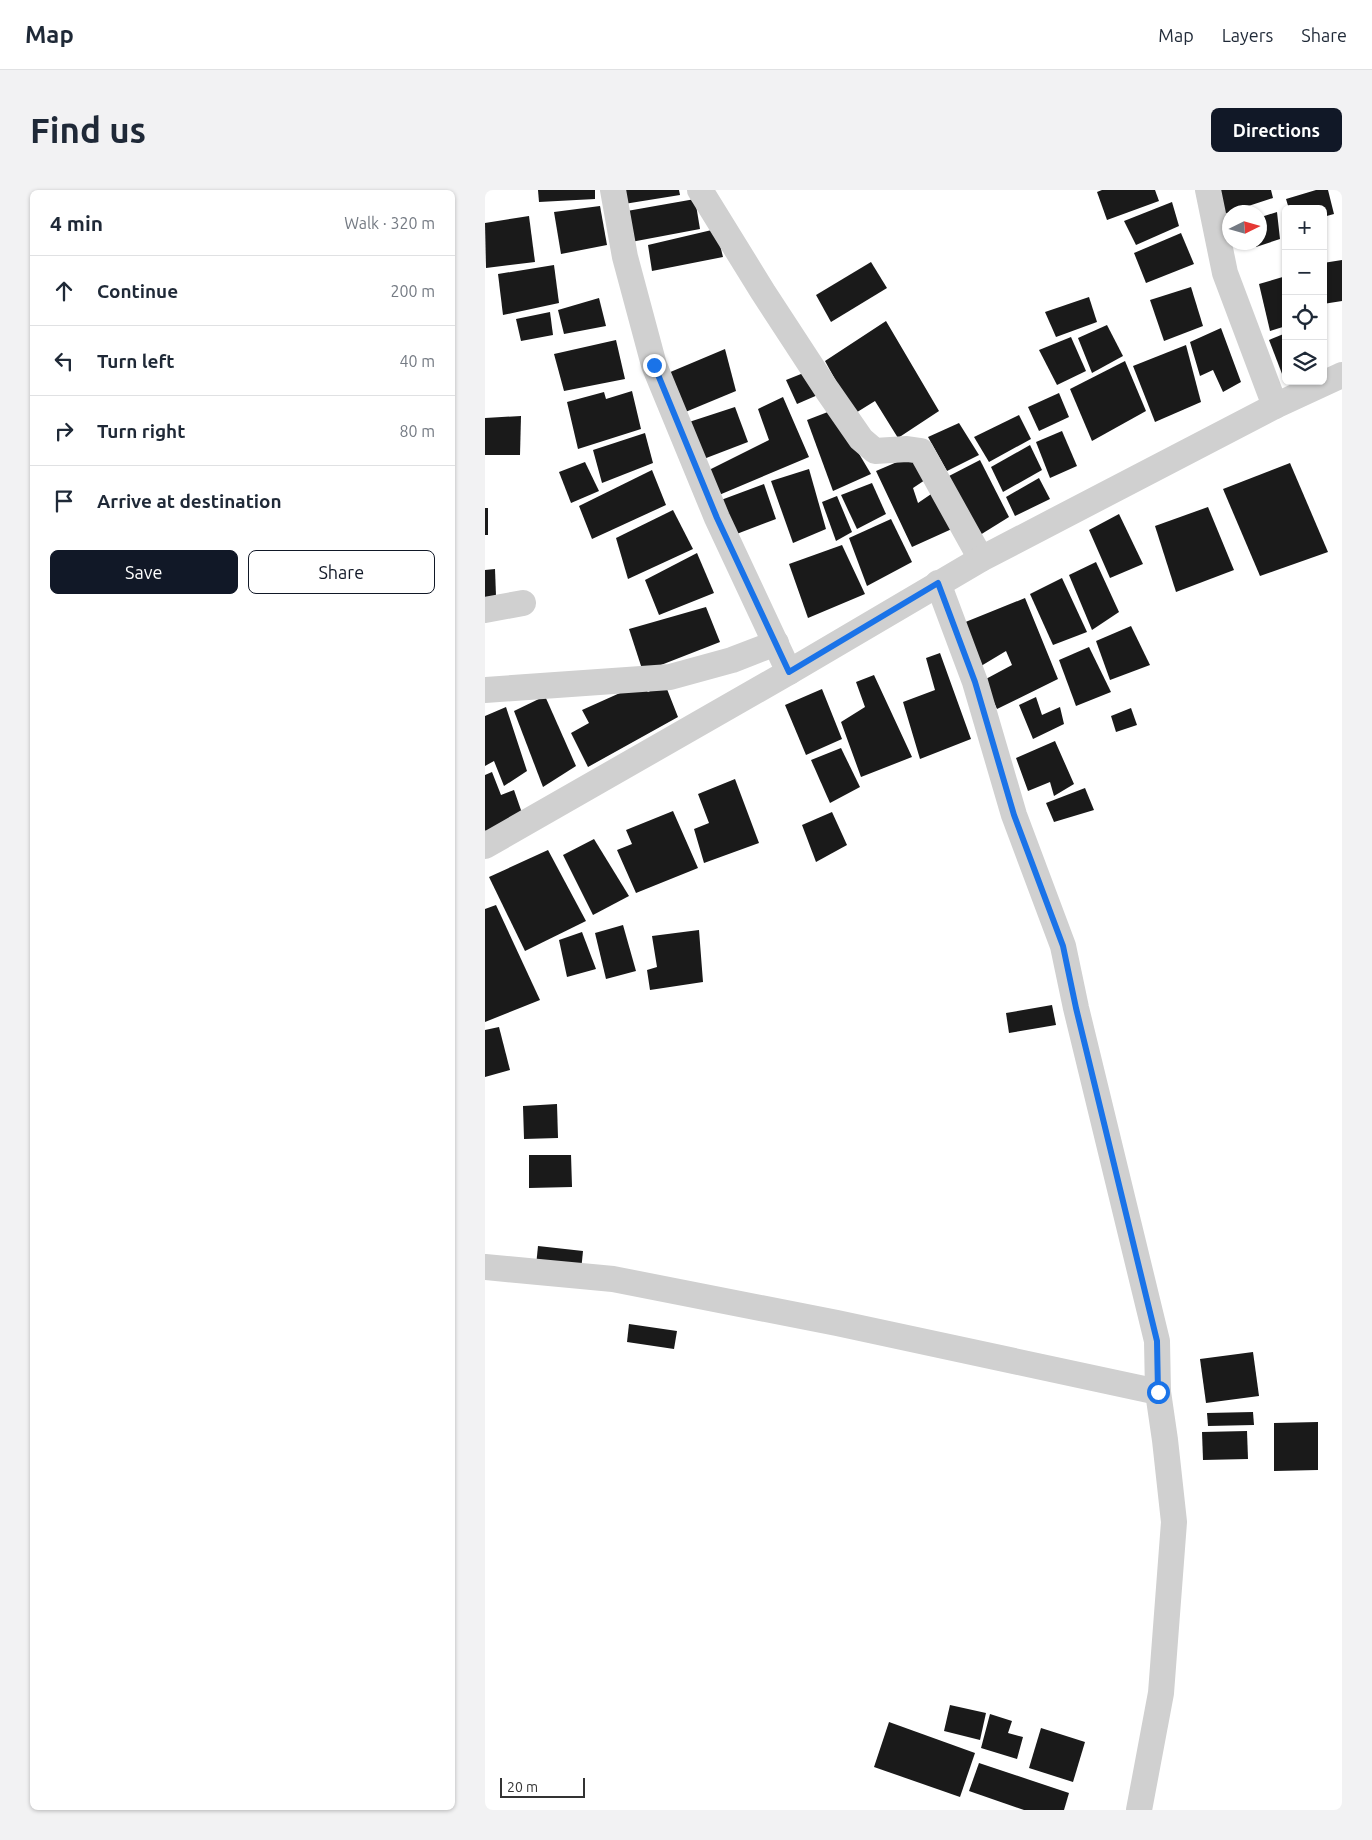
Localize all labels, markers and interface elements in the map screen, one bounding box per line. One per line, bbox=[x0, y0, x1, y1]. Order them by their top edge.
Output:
text: Map bbox=[25, 21, 74, 48]
text: Map bbox=[1158, 25, 1194, 45]
text: Layers bbox=[1222, 25, 1273, 45]
text: Share bbox=[1301, 25, 1347, 45]
button: Directions bbox=[1211, 108, 1342, 152]
text: Find us bbox=[30, 110, 146, 150]
north arrow bbox=[1222, 205, 1267, 250]
map controls bbox=[1282, 205, 1327, 385]
button: + bbox=[1282, 205, 1327, 250]
text: 4 min bbox=[50, 211, 103, 235]
text: Walk · 320 m bbox=[344, 214, 435, 232]
button: − bbox=[1282, 250, 1327, 295]
icon: ahead bbox=[50, 277, 78, 305]
text: Continue bbox=[97, 280, 178, 302]
text: 200 m bbox=[390, 282, 435, 300]
button: locate bbox=[1282, 295, 1327, 340]
button: layers bbox=[1282, 340, 1327, 385]
icon: left bbox=[50, 347, 78, 375]
text: Turn left bbox=[97, 350, 175, 372]
text: 40 m bbox=[399, 352, 435, 370]
route end bbox=[643, 354, 666, 377]
icon: right bbox=[50, 417, 78, 445]
text: Turn right bbox=[97, 420, 185, 442]
text: 80 m bbox=[399, 422, 435, 440]
icon: arrive bbox=[50, 487, 78, 515]
text: Arrive at destination bbox=[97, 490, 282, 512]
button: Save bbox=[50, 550, 238, 594]
button: Share bbox=[248, 550, 435, 594]
route start bbox=[1147, 1381, 1170, 1404]
scale bar bbox=[500, 1775, 585, 1798]
text: 20 m bbox=[507, 1779, 538, 1795]

